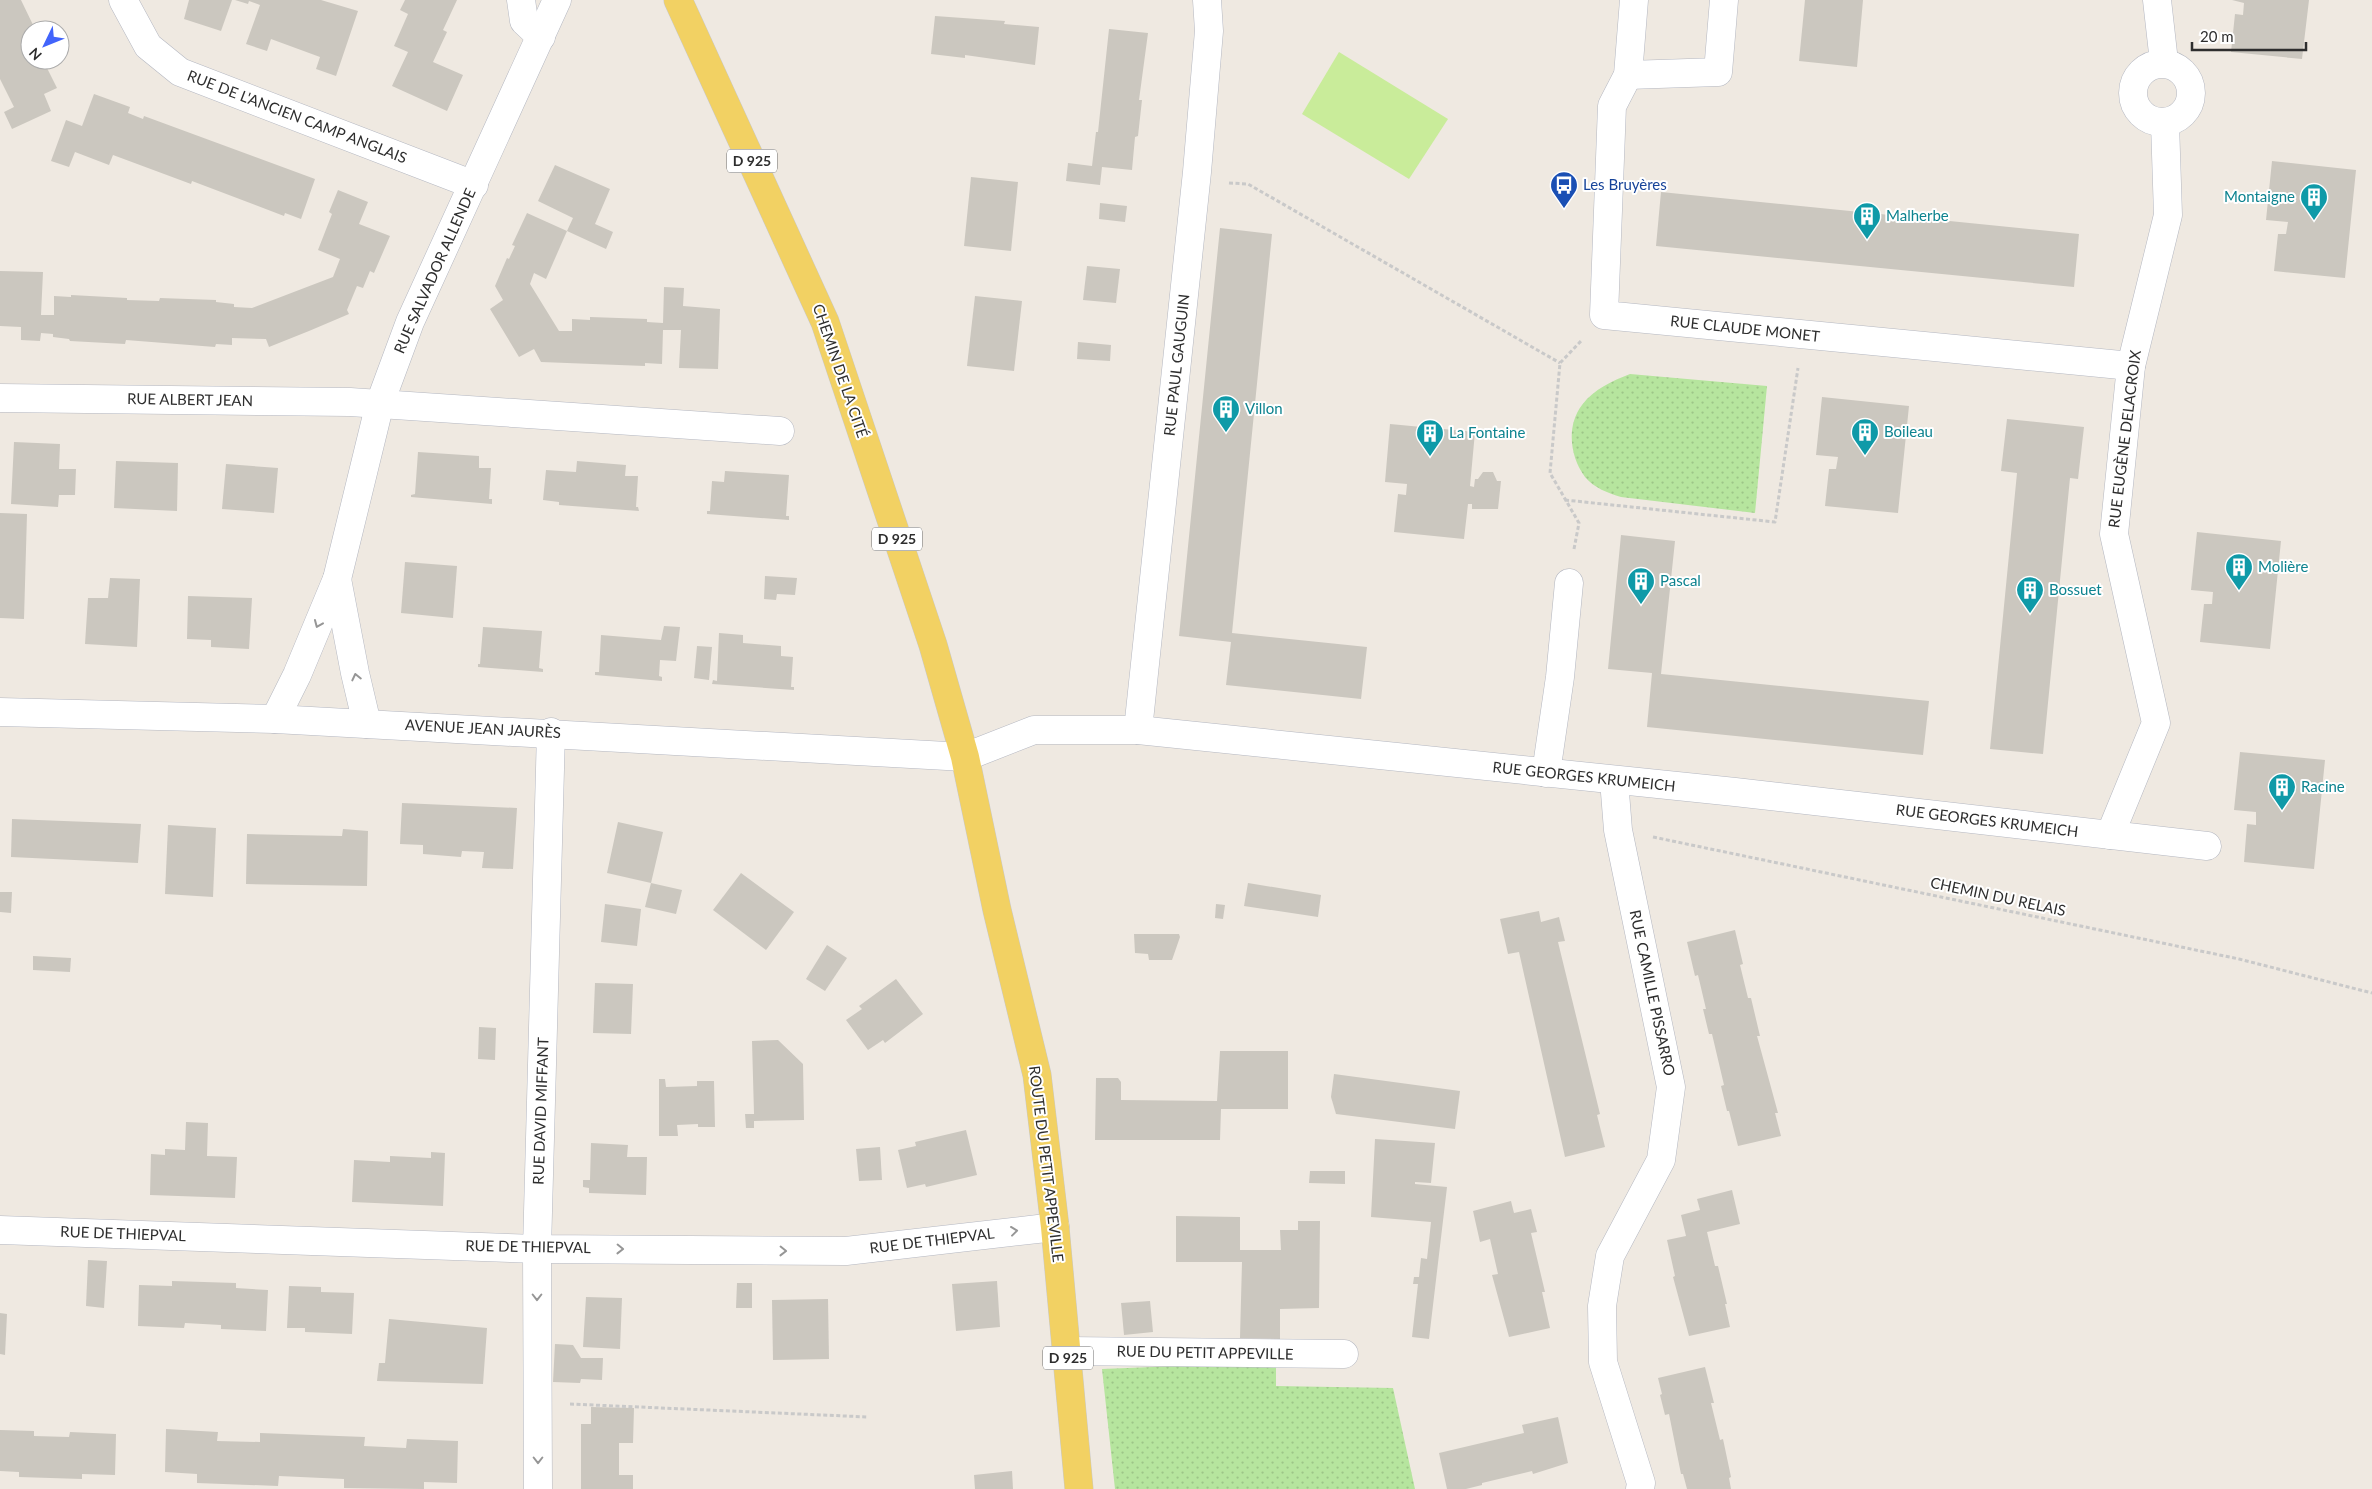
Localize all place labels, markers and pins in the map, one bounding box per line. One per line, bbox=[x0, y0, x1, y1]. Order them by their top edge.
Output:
bus stop icon: Les Bruyères bbox=[1549, 170, 1579, 209]
place label: Les Bruyères bbox=[1583, 175, 1667, 193]
building icon: Montaigne bbox=[2299, 182, 2329, 221]
place label: Montaigne bbox=[2224, 187, 2295, 205]
building icon: Malherbe bbox=[1852, 201, 1882, 240]
place label: Malherbe bbox=[1886, 206, 1949, 224]
building icon: Villon bbox=[1211, 394, 1241, 433]
place label: Villon bbox=[1245, 399, 1283, 417]
building icon: Boileau bbox=[1850, 417, 1880, 456]
building icon: La Fontaine bbox=[1415, 418, 1445, 457]
place label: Boileau bbox=[1884, 422, 1933, 440]
place label: La Fontaine bbox=[1449, 423, 1525, 441]
building icon: Molière bbox=[2224, 552, 2254, 591]
place label: Molière bbox=[2258, 557, 2308, 575]
building icon: Pascal bbox=[1626, 566, 1656, 605]
place label: Pascal bbox=[1660, 571, 1701, 589]
building icon: Bossuet bbox=[2015, 575, 2045, 614]
place label: Bossuet bbox=[2049, 580, 2102, 598]
building icon: Racine bbox=[2267, 772, 2297, 811]
place label: Racine bbox=[2301, 777, 2345, 795]

